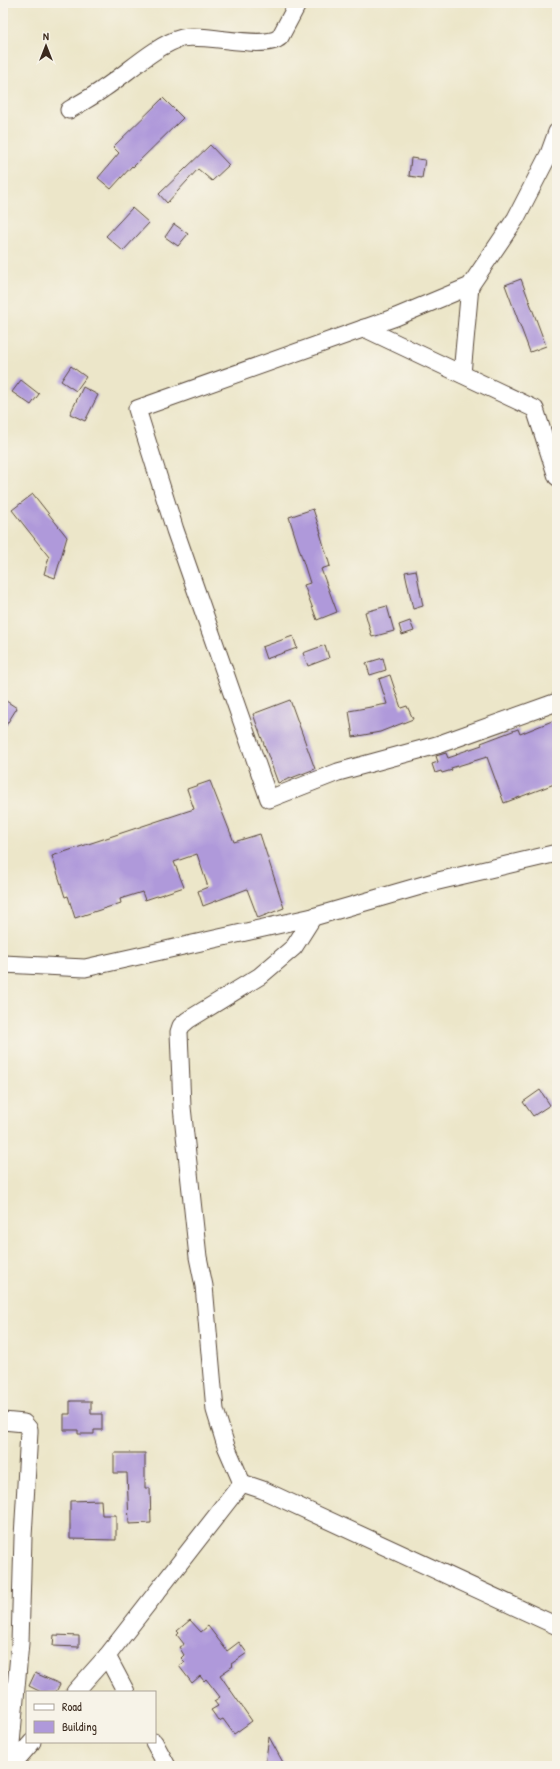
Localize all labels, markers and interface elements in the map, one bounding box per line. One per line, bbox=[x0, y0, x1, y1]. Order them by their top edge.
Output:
north arrow bbox=[26, 26, 66, 66]
text: N bbox=[43, 29, 49, 43]
legend bbox=[26, 1691, 156, 1743]
text: Road bbox=[62, 1698, 82, 1715]
text: Building bbox=[62, 1718, 97, 1735]

